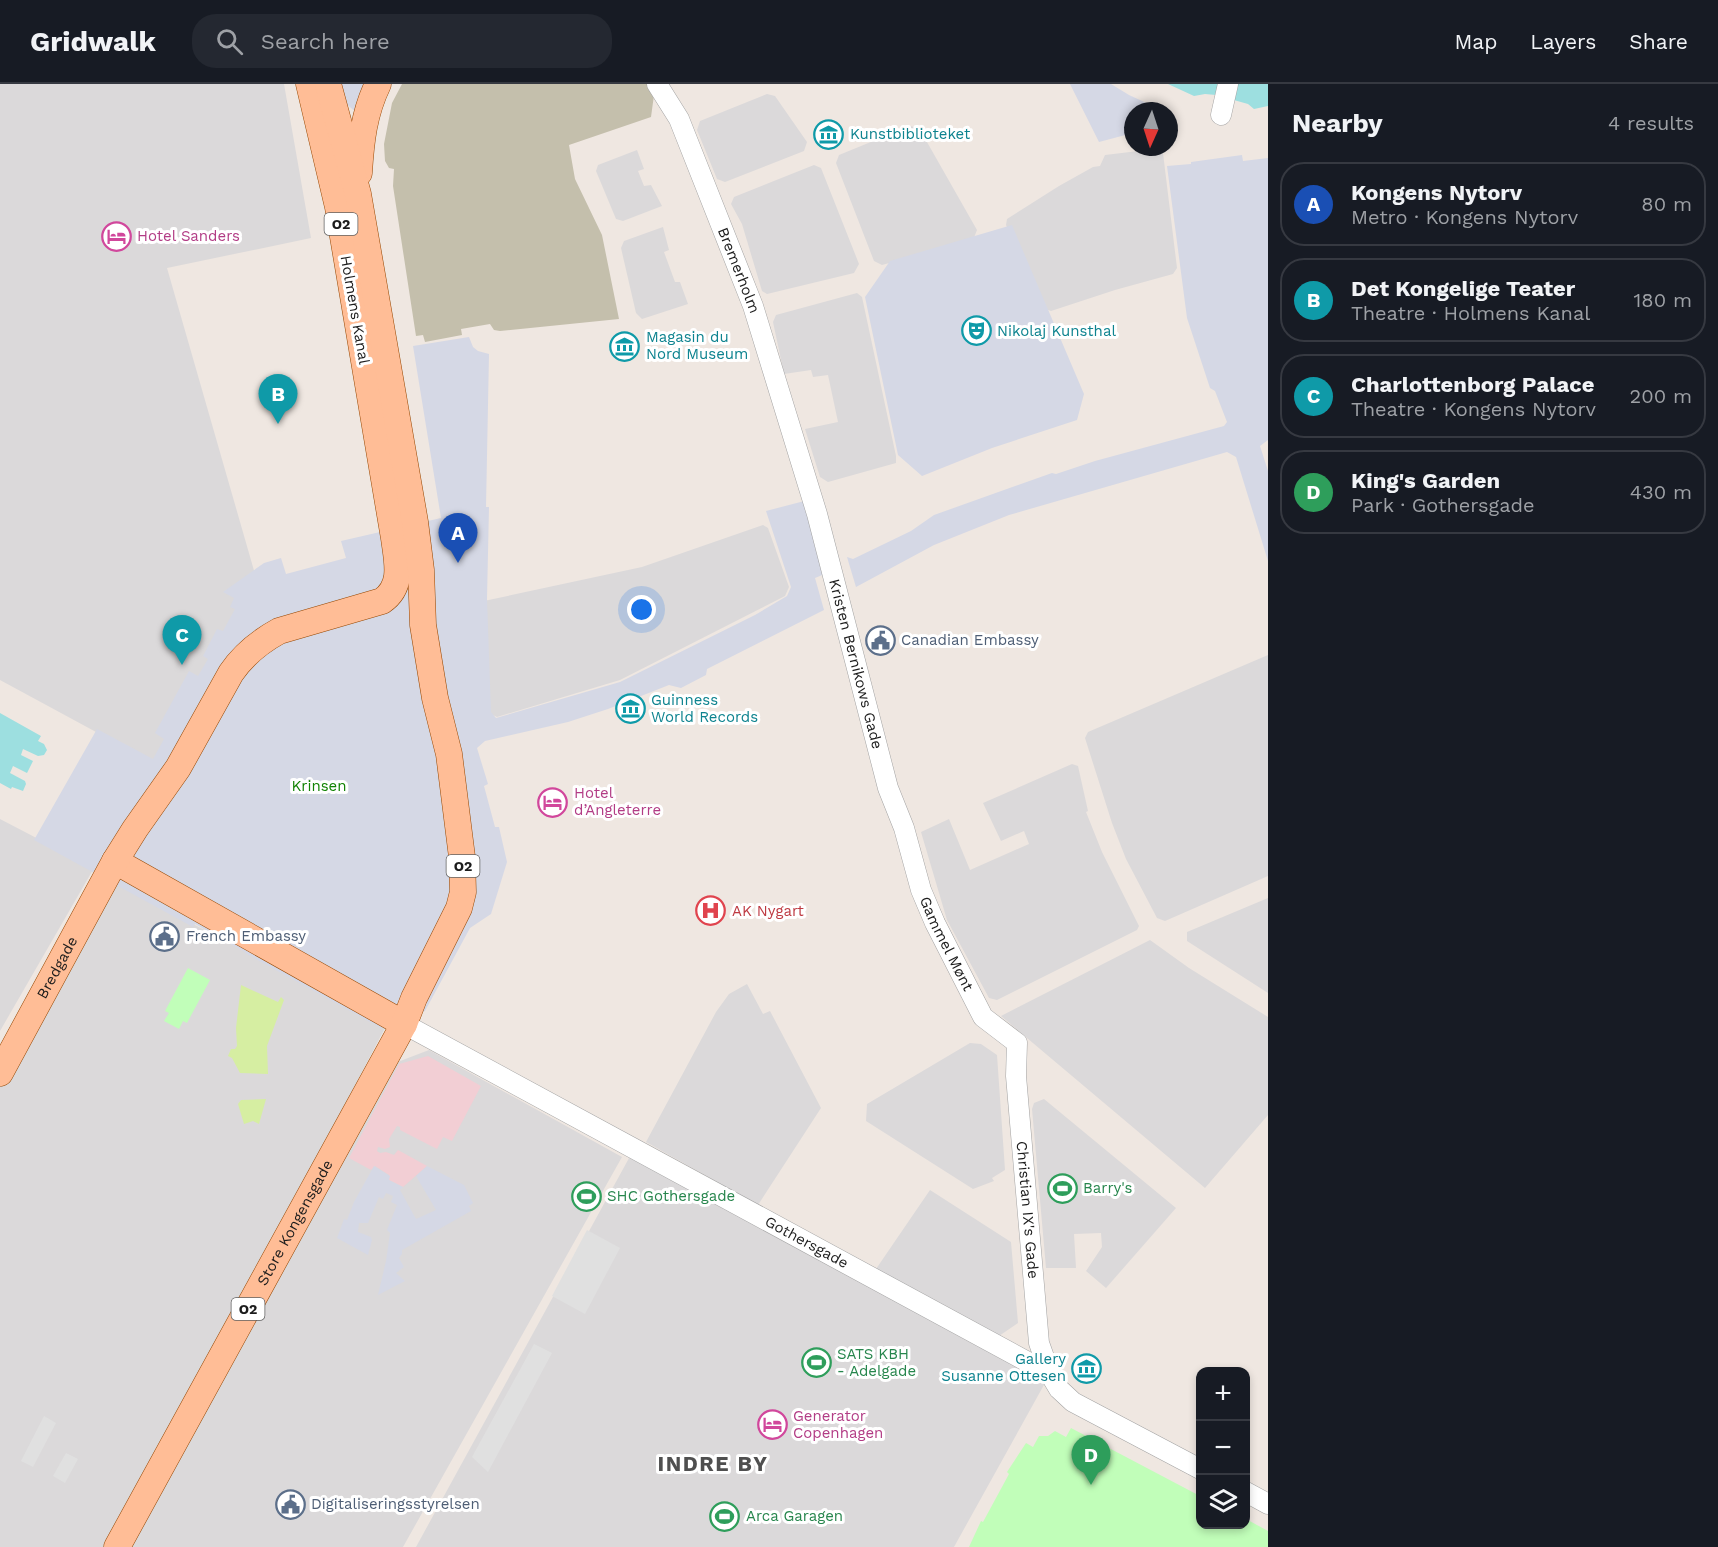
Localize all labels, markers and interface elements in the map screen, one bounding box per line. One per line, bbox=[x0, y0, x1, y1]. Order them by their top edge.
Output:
search box bbox=[192, 14, 612, 68]
text: Gridwalk bbox=[30, 25, 156, 58]
icon: search bbox=[213, 25, 246, 58]
text: Search here bbox=[261, 29, 390, 54]
text: Map bbox=[1454, 29, 1497, 54]
text: Layers bbox=[1530, 29, 1596, 54]
text: Share bbox=[1629, 29, 1688, 54]
north arrow bbox=[1124, 102, 1178, 156]
text: Nearby bbox=[1292, 108, 1383, 138]
text: 4 results bbox=[1608, 111, 1694, 135]
museum icon: Kunstbiblioteket bbox=[813, 118, 845, 150]
place label: Kunstbiblioteket bbox=[850, 125, 971, 143]
text: Kongens Nytorv bbox=[1351, 180, 1522, 205]
text: A bbox=[1307, 192, 1320, 216]
text: 80 m bbox=[1641, 192, 1692, 216]
text: Metro · Kongens Nytorv bbox=[1351, 205, 1578, 229]
road number: O2 bbox=[324, 213, 358, 235]
hotel icon: Hotel Sanders bbox=[100, 220, 132, 252]
street label: Bremerholm bbox=[714, 225, 764, 316]
place label: Hotel Sanders bbox=[137, 227, 240, 245]
street label: Holmens Kanal bbox=[337, 254, 374, 366]
text: Det Kongelige Teater bbox=[1351, 276, 1575, 301]
text: B bbox=[1307, 288, 1320, 312]
text: 180 m bbox=[1634, 288, 1692, 312]
text: Theatre · Holmens Kanal bbox=[1351, 301, 1590, 325]
theatre icon: Nikolaj Kunsthal bbox=[960, 315, 992, 347]
place label: Nikolaj Kunsthal bbox=[997, 322, 1116, 340]
place label: Magasin du Nord Museum bbox=[646, 328, 748, 363]
museum icon: Magasin du Nord Museum bbox=[609, 330, 641, 362]
text: Charlottenborg Palace bbox=[1351, 372, 1594, 397]
pin: B bbox=[258, 374, 298, 424]
text: C bbox=[1307, 384, 1320, 408]
text: 200 m bbox=[1630, 384, 1692, 408]
text: Theatre · Kongens Nytorv bbox=[1351, 397, 1596, 421]
text: King's Garden bbox=[1351, 468, 1500, 493]
text: D bbox=[1306, 480, 1321, 504]
text: 430 m bbox=[1630, 480, 1692, 504]
text: Park · Gothersgade bbox=[1351, 493, 1535, 517]
pin: A bbox=[438, 514, 478, 563]
street label: Kristen Bernikows Gade bbox=[825, 577, 887, 751]
your location bbox=[627, 595, 656, 624]
pin: C bbox=[162, 616, 201, 665]
public building icon: Canadian Embassy bbox=[864, 624, 896, 656]
place label: Canadian Embassy bbox=[901, 631, 1039, 649]
place label: Guinness World Records bbox=[651, 691, 758, 726]
museum icon: Guinness World Records bbox=[614, 693, 646, 725]
park label: Krinsen bbox=[291, 777, 347, 795]
place label: Hotel d’Angleterre bbox=[574, 784, 661, 819]
hotel icon: Hotel d’Angleterre bbox=[537, 786, 569, 818]
road number: O2 bbox=[446, 855, 480, 877]
street label: Gammel Mønt bbox=[916, 894, 978, 995]
hospital icon: AK Nygart bbox=[695, 895, 727, 927]
place label: AK Nygart bbox=[732, 902, 805, 920]
public building icon: French Embassy bbox=[149, 920, 181, 952]
place label: French Embassy bbox=[186, 927, 306, 945]
street label: Bredgade bbox=[33, 933, 81, 1002]
street label: Christian IX's Gade bbox=[1013, 1140, 1042, 1279]
street label: Store Kongensgade bbox=[253, 1157, 337, 1289]
sports icon: Barry's bbox=[1046, 1172, 1078, 1204]
place label: Barry's bbox=[1083, 1179, 1133, 1197]
sports icon: SHC Gothersgade bbox=[570, 1180, 602, 1212]
place label: SHC Gothersgade bbox=[607, 1187, 735, 1205]
street label: Gothersgade bbox=[762, 1212, 852, 1272]
road number: O2 bbox=[232, 1298, 264, 1320]
place label: SATS KBH - Adelgade bbox=[837, 1345, 916, 1380]
sports icon: SATS KBH - Adelgade bbox=[800, 1347, 832, 1379]
place label: Gallery Susanne Ottesen bbox=[941, 1350, 1066, 1385]
museum icon: Gallery Susanne Ottesen bbox=[1071, 1352, 1103, 1384]
map controls bbox=[1196, 1367, 1250, 1529]
button: + bbox=[1196, 1367, 1250, 1421]
place label: Generator Copenhagen bbox=[793, 1407, 883, 1442]
hotel icon: Generator Copenhagen bbox=[756, 1409, 788, 1441]
button: − bbox=[1196, 1421, 1250, 1475]
pin: D bbox=[1072, 1436, 1110, 1485]
district label: INDRE BY bbox=[657, 1451, 769, 1476]
button: layers bbox=[1196, 1475, 1250, 1529]
public building icon: Digitaliseringsstyrelsen bbox=[274, 1488, 306, 1520]
place label: Digitaliseringsstyrelsen bbox=[311, 1495, 480, 1513]
sports icon: Arca Garagen bbox=[709, 1500, 741, 1532]
place label: Arca Garagen bbox=[746, 1507, 843, 1525]

